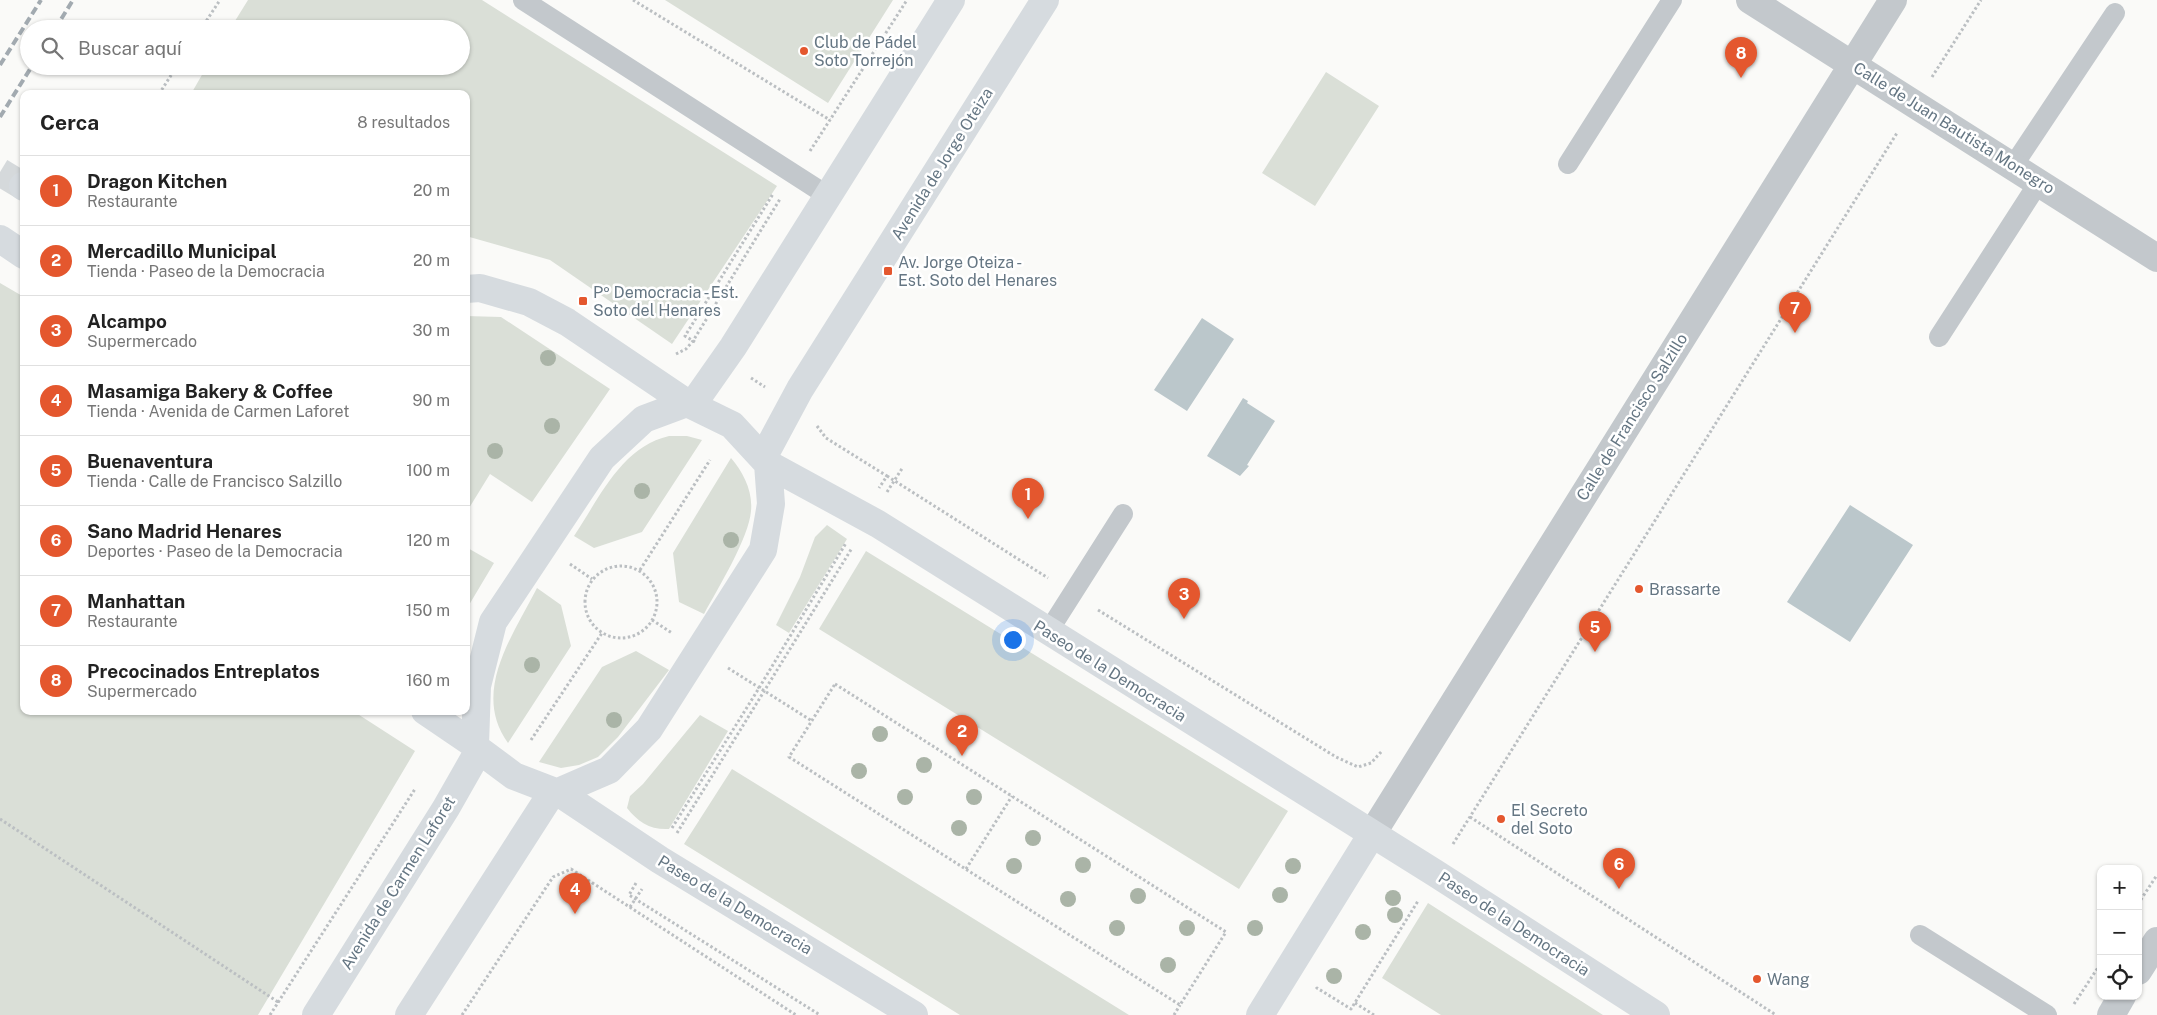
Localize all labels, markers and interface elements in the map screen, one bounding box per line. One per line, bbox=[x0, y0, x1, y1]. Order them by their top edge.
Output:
search box bbox=[20, 20, 470, 75]
place label: Club de Pádel Soto Torrejón bbox=[814, 33, 917, 70]
icon: search bbox=[38, 34, 66, 62]
text: Buscar aquí bbox=[78, 37, 182, 59]
pin: 8 bbox=[1725, 37, 1757, 78]
marker: Club de Pádel Soto Torrejón bbox=[798, 45, 810, 57]
street label: Calle de Juan Bautista Monegro bbox=[1850, 58, 2058, 198]
street label: Avenida de Jorge Oteiza bbox=[887, 84, 997, 244]
text: Cerca bbox=[40, 110, 99, 135]
text: 8 resultados bbox=[357, 113, 450, 132]
text: Dragon Kitchen bbox=[87, 170, 227, 192]
text: 1 bbox=[53, 181, 59, 200]
text: 20 m bbox=[413, 181, 450, 200]
text: Restaurante bbox=[87, 192, 178, 211]
text: Mercadillo Municipal bbox=[87, 240, 277, 262]
text: 2 bbox=[51, 251, 61, 270]
text: 20 m bbox=[413, 251, 450, 270]
place label: Av. Jorge Oteiza - Est. Soto del Henares bbox=[898, 253, 1057, 290]
text: Tienda · Paseo de la Democracia bbox=[87, 262, 325, 281]
marker: Av. Jorge Oteiza - Est. Soto del Henares bbox=[882, 265, 894, 277]
place label: Pº Democracia - Est. Soto del Henares bbox=[593, 283, 738, 320]
pin: 7 bbox=[1779, 292, 1811, 333]
marker: Pº Democracia - Est. Soto del Henares bbox=[577, 295, 589, 307]
text: Alcampo bbox=[87, 310, 167, 332]
text: 3 bbox=[51, 321, 61, 340]
text: 30 m bbox=[413, 321, 450, 340]
street label: Calle de Francisco Salzillo bbox=[1573, 330, 1691, 504]
text: Supermercado bbox=[87, 332, 197, 351]
text: Masamiga Bakery & Coffee bbox=[87, 380, 333, 402]
text: 4 bbox=[51, 391, 61, 410]
text: 90 m bbox=[413, 391, 450, 410]
text: Tienda · Avenida de Carmen Laforet bbox=[87, 402, 349, 421]
text: Buenaventura bbox=[87, 450, 213, 472]
text: 5 bbox=[51, 461, 61, 480]
text: 100 m bbox=[406, 461, 450, 480]
text: Tienda · Calle de Francisco Salzillo bbox=[87, 472, 342, 491]
pin: 1 bbox=[1012, 478, 1044, 519]
text: Sano Madrid Henares bbox=[87, 520, 282, 542]
text: 6 bbox=[51, 531, 61, 550]
text: 120 m bbox=[406, 531, 450, 550]
text: Deportes · Paseo de la Democracia bbox=[87, 542, 343, 561]
pin: 3 bbox=[1168, 578, 1200, 619]
place label: Brassarte bbox=[1649, 580, 1721, 599]
marker: Brassarte bbox=[1633, 583, 1645, 595]
text: Manhattan bbox=[87, 590, 185, 612]
text: 7 bbox=[51, 601, 61, 620]
text: 150 m bbox=[406, 601, 450, 620]
pin: 5 bbox=[1579, 611, 1611, 652]
text: Restaurante bbox=[87, 612, 178, 631]
street label: Paseo de la Democracia bbox=[1030, 616, 1190, 726]
your location bbox=[1000, 627, 1026, 653]
text: Precocinados Entreplatos bbox=[87, 660, 320, 682]
text: 8 bbox=[51, 671, 61, 690]
text: 160 m bbox=[406, 671, 450, 690]
text: Supermercado bbox=[87, 682, 197, 701]
pin: 2 bbox=[946, 715, 978, 756]
street label: Avenida de Carmen Laforet bbox=[337, 793, 459, 973]
place label: El Secreto del Soto bbox=[1511, 801, 1588, 838]
marker: El Secreto del Soto bbox=[1495, 813, 1507, 825]
pin: 6 bbox=[1603, 848, 1635, 889]
street label: Paseo de la Democracia bbox=[655, 851, 815, 959]
map controls bbox=[2097, 865, 2142, 1000]
button: + bbox=[2097, 865, 2142, 910]
street label: Paseo de la Democracia bbox=[1435, 868, 1593, 980]
pin: 4 bbox=[559, 873, 591, 914]
button: − bbox=[2097, 910, 2142, 955]
button: locate bbox=[2097, 955, 2142, 1000]
place label: Wang bbox=[1767, 970, 1810, 989]
marker: Wang bbox=[1751, 973, 1763, 985]

